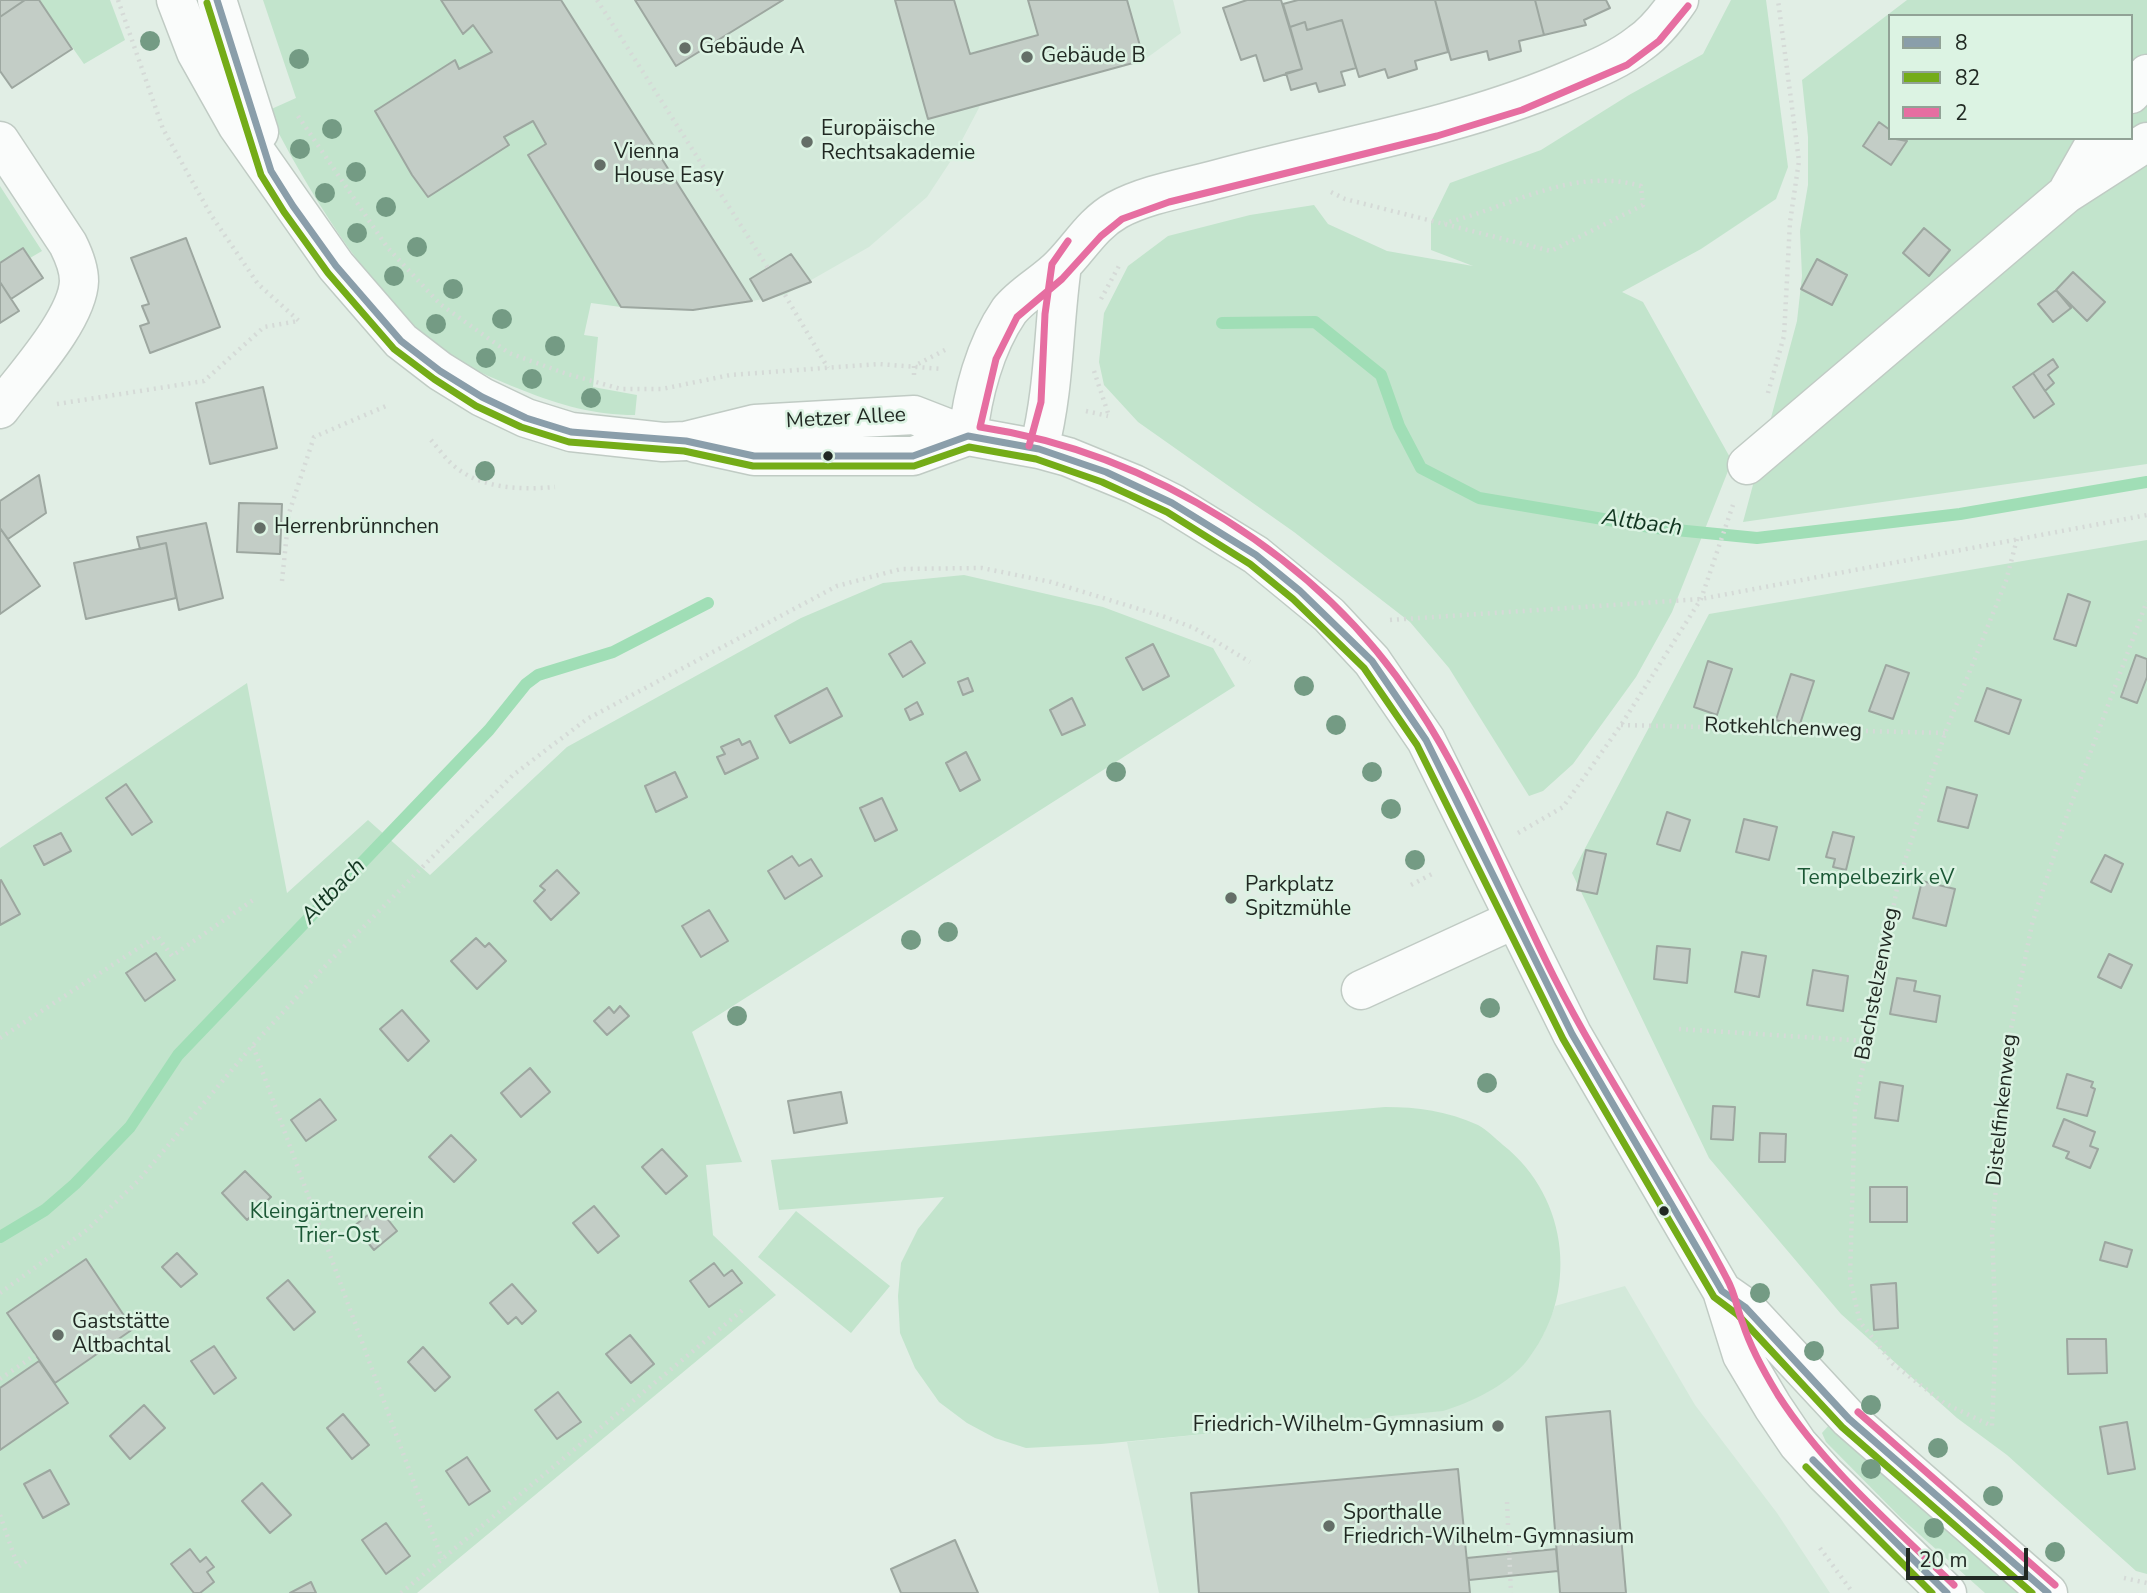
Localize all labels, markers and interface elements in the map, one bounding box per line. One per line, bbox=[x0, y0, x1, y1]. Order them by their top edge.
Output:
legend bbox=[1888, 14, 2133, 140]
text: 8 bbox=[1955, 29, 1968, 57]
place label: Gebäude A bbox=[699, 35, 805, 61]
marker: Gebäude A bbox=[677, 40, 693, 56]
place label: Gebäude B bbox=[1041, 44, 1146, 70]
marker: Gebäude B bbox=[1019, 49, 1035, 65]
text: 82 bbox=[1955, 64, 1980, 92]
text: 2 bbox=[1955, 99, 1968, 127]
place label: Europäische Rechtsakademie bbox=[821, 117, 975, 167]
marker: Europäische Rechtsakademie bbox=[799, 134, 815, 150]
place label: Vienna House Easy bbox=[614, 140, 724, 190]
marker: Vienna House Easy bbox=[592, 157, 608, 173]
street label: Metzer Allee bbox=[785, 403, 907, 435]
unlabelled marker bbox=[821, 449, 835, 463]
water label: Altbach bbox=[1600, 505, 1684, 543]
place label: Herrenbrünnchen bbox=[274, 515, 439, 541]
marker: Herrenbrünnchen bbox=[252, 520, 268, 536]
street label: Rotkehlchenweg bbox=[1704, 714, 1862, 744]
water label: Altbach bbox=[296, 853, 372, 931]
park label: Tempelbezirk eV bbox=[1798, 866, 1954, 892]
place label: Parkplatz Spitzmühle bbox=[1245, 873, 1351, 923]
marker: Parkplatz Spitzmühle bbox=[1223, 890, 1239, 906]
street label: Bachstelzenweg bbox=[1851, 905, 1905, 1063]
street label: Distelfinkenweg bbox=[1982, 1033, 2024, 1187]
park label: Kleingärtnerverein Trier-Ost bbox=[250, 1200, 424, 1250]
unlabelled marker bbox=[1657, 1204, 1671, 1218]
place label: Gaststätte Altbachtal bbox=[72, 1310, 170, 1360]
marker: Gaststätte Altbachtal bbox=[50, 1327, 66, 1343]
place label: Friedrich-Wilhelm-Gymnasium bbox=[1193, 1413, 1484, 1439]
marker: Friedrich-Wilhelm-Gymnasium bbox=[1490, 1418, 1506, 1434]
place label: Sporthalle Friedrich-Wilhelm-Gymnasium bbox=[1343, 1501, 1634, 1551]
marker: Sporthalle Friedrich-Wilhelm-Gymnasium bbox=[1321, 1518, 1337, 1534]
scale bar bbox=[1909, 1534, 2032, 1578]
text: 20 m bbox=[1919, 1546, 1968, 1574]

